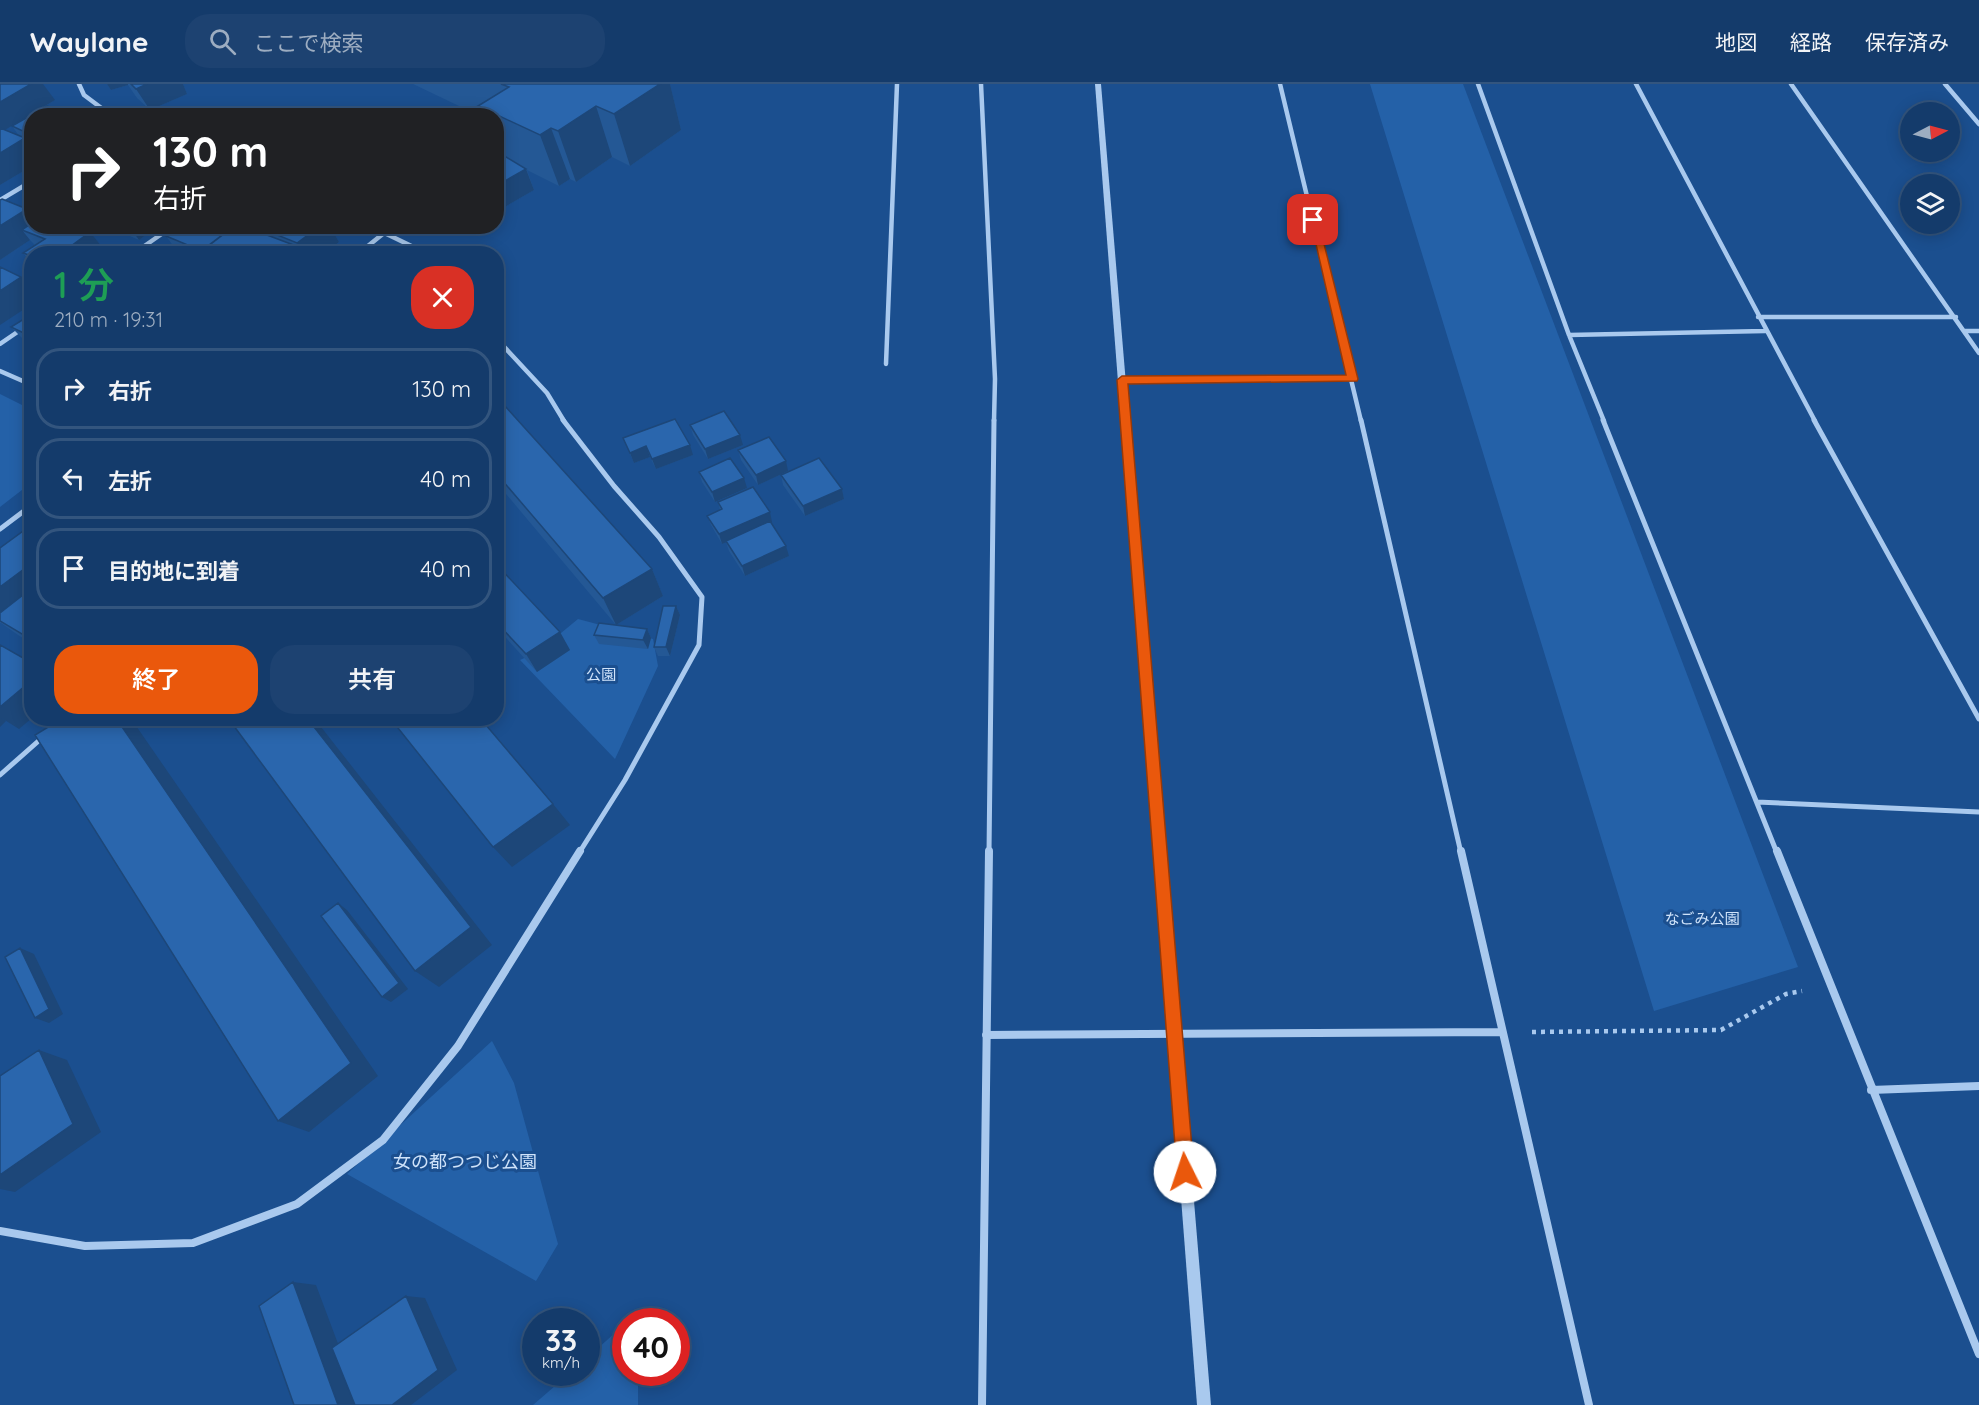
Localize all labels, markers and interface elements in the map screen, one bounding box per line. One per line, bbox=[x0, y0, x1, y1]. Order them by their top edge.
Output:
search box bbox=[185, 14, 605, 68]
text: Waylane bbox=[30, 24, 149, 59]
icon: search bbox=[206, 25, 239, 58]
text: ここで検索 bbox=[254, 29, 364, 57]
text: 地図 bbox=[1715, 29, 1757, 55]
text: 経路 bbox=[1790, 29, 1832, 55]
text: 保存済み bbox=[1865, 29, 1949, 55]
north arrow bbox=[1900, 102, 1960, 162]
map controls bbox=[1900, 102, 1960, 234]
text: 130 m bbox=[153, 125, 268, 178]
icon: right bbox=[54, 132, 132, 210]
button: layers bbox=[1900, 174, 1960, 234]
text: 右折 bbox=[153, 181, 207, 215]
pin bbox=[1287, 194, 1338, 245]
icon: arrive bbox=[1296, 203, 1329, 236]
text: 1 分 bbox=[54, 262, 114, 307]
button: close bbox=[411, 266, 474, 329]
text: 210 m · 19:31 bbox=[54, 307, 163, 332]
icon: right bbox=[57, 372, 90, 405]
text: 130 m bbox=[412, 375, 471, 403]
text: 右折 bbox=[108, 377, 152, 405]
icon: left bbox=[57, 462, 90, 495]
text: 40 m bbox=[420, 465, 471, 493]
text: 左折 bbox=[108, 467, 152, 495]
icon: arrive bbox=[57, 552, 90, 585]
text: 40 m bbox=[420, 555, 471, 583]
text: 目的地に到着 bbox=[108, 557, 240, 585]
button: 終了 bbox=[54, 645, 258, 714]
button: 共有 bbox=[270, 645, 474, 714]
park label: 公園 bbox=[586, 665, 616, 684]
park label: なごみ公園 bbox=[1664, 909, 1740, 928]
position arrow bbox=[1153, 1140, 1217, 1204]
park label: 女の都つつじ公園 bbox=[393, 1150, 537, 1173]
speed limit sign: 40 bbox=[612, 1308, 690, 1386]
text: 33 bbox=[545, 1321, 577, 1359]
text: km/h bbox=[542, 1353, 580, 1372]

